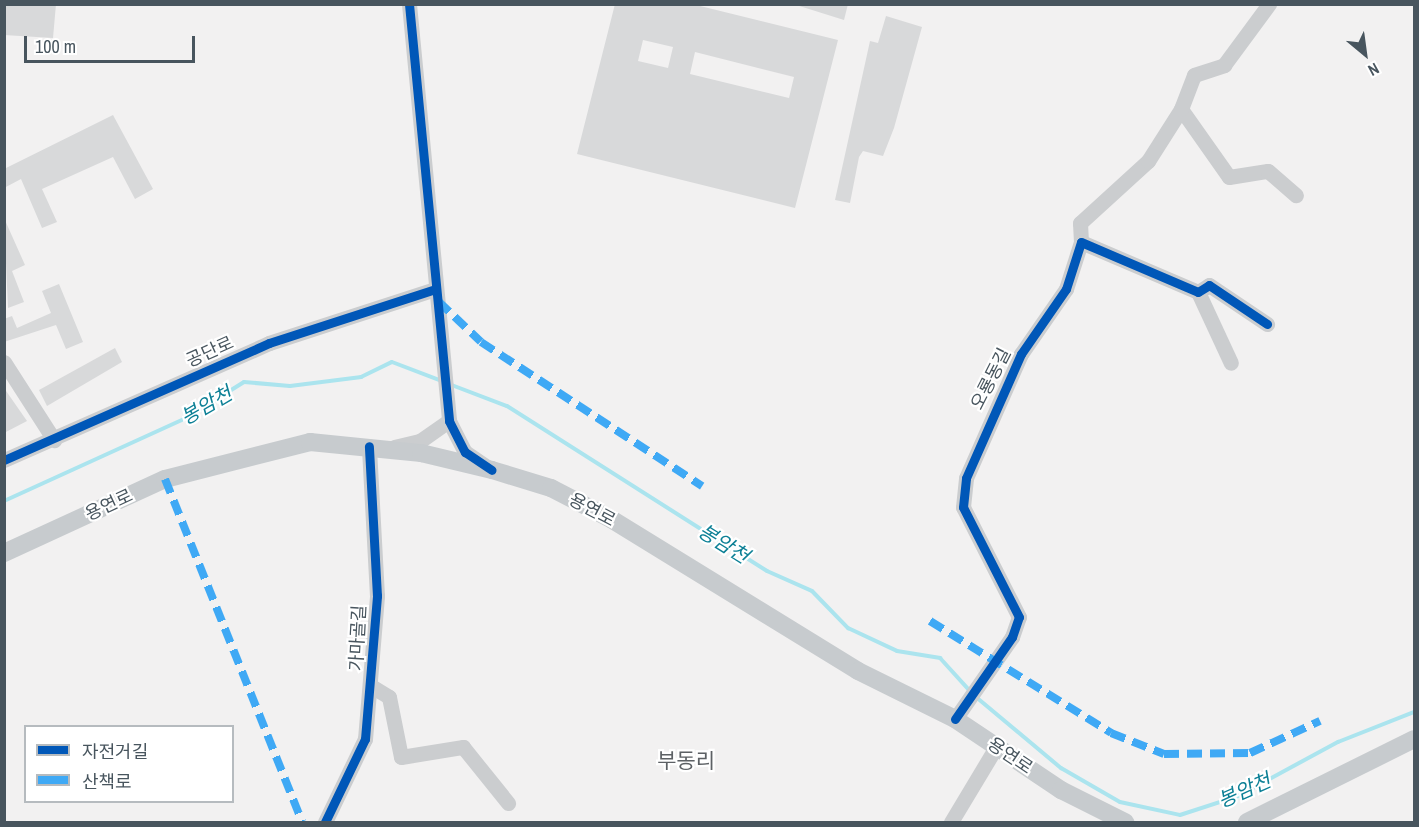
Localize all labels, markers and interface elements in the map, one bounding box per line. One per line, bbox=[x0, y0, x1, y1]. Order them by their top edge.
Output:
scale bar bbox=[27, 24, 198, 62]
north arrow bbox=[1335, 24, 1395, 84]
text: 100 m bbox=[35, 34, 76, 59]
text: N bbox=[1364, 58, 1383, 82]
street label: 공단로 bbox=[183, 332, 237, 372]
street label: 오룡동길 bbox=[966, 345, 1016, 413]
water label: 봉암천 bbox=[176, 381, 236, 429]
street label: 용연로 bbox=[82, 485, 136, 525]
street label: 용연로 bbox=[565, 489, 619, 531]
water label: 봉암천 bbox=[694, 518, 754, 568]
street label: 가마골길 bbox=[345, 604, 371, 672]
legend bbox=[24, 725, 234, 803]
street label: 용연로 bbox=[983, 733, 1037, 779]
text: 자전거길 bbox=[82, 739, 148, 764]
district label: 부동리 bbox=[657, 748, 715, 774]
water label: 봉암천 bbox=[1214, 768, 1274, 812]
text: 산책로 bbox=[82, 769, 132, 794]

